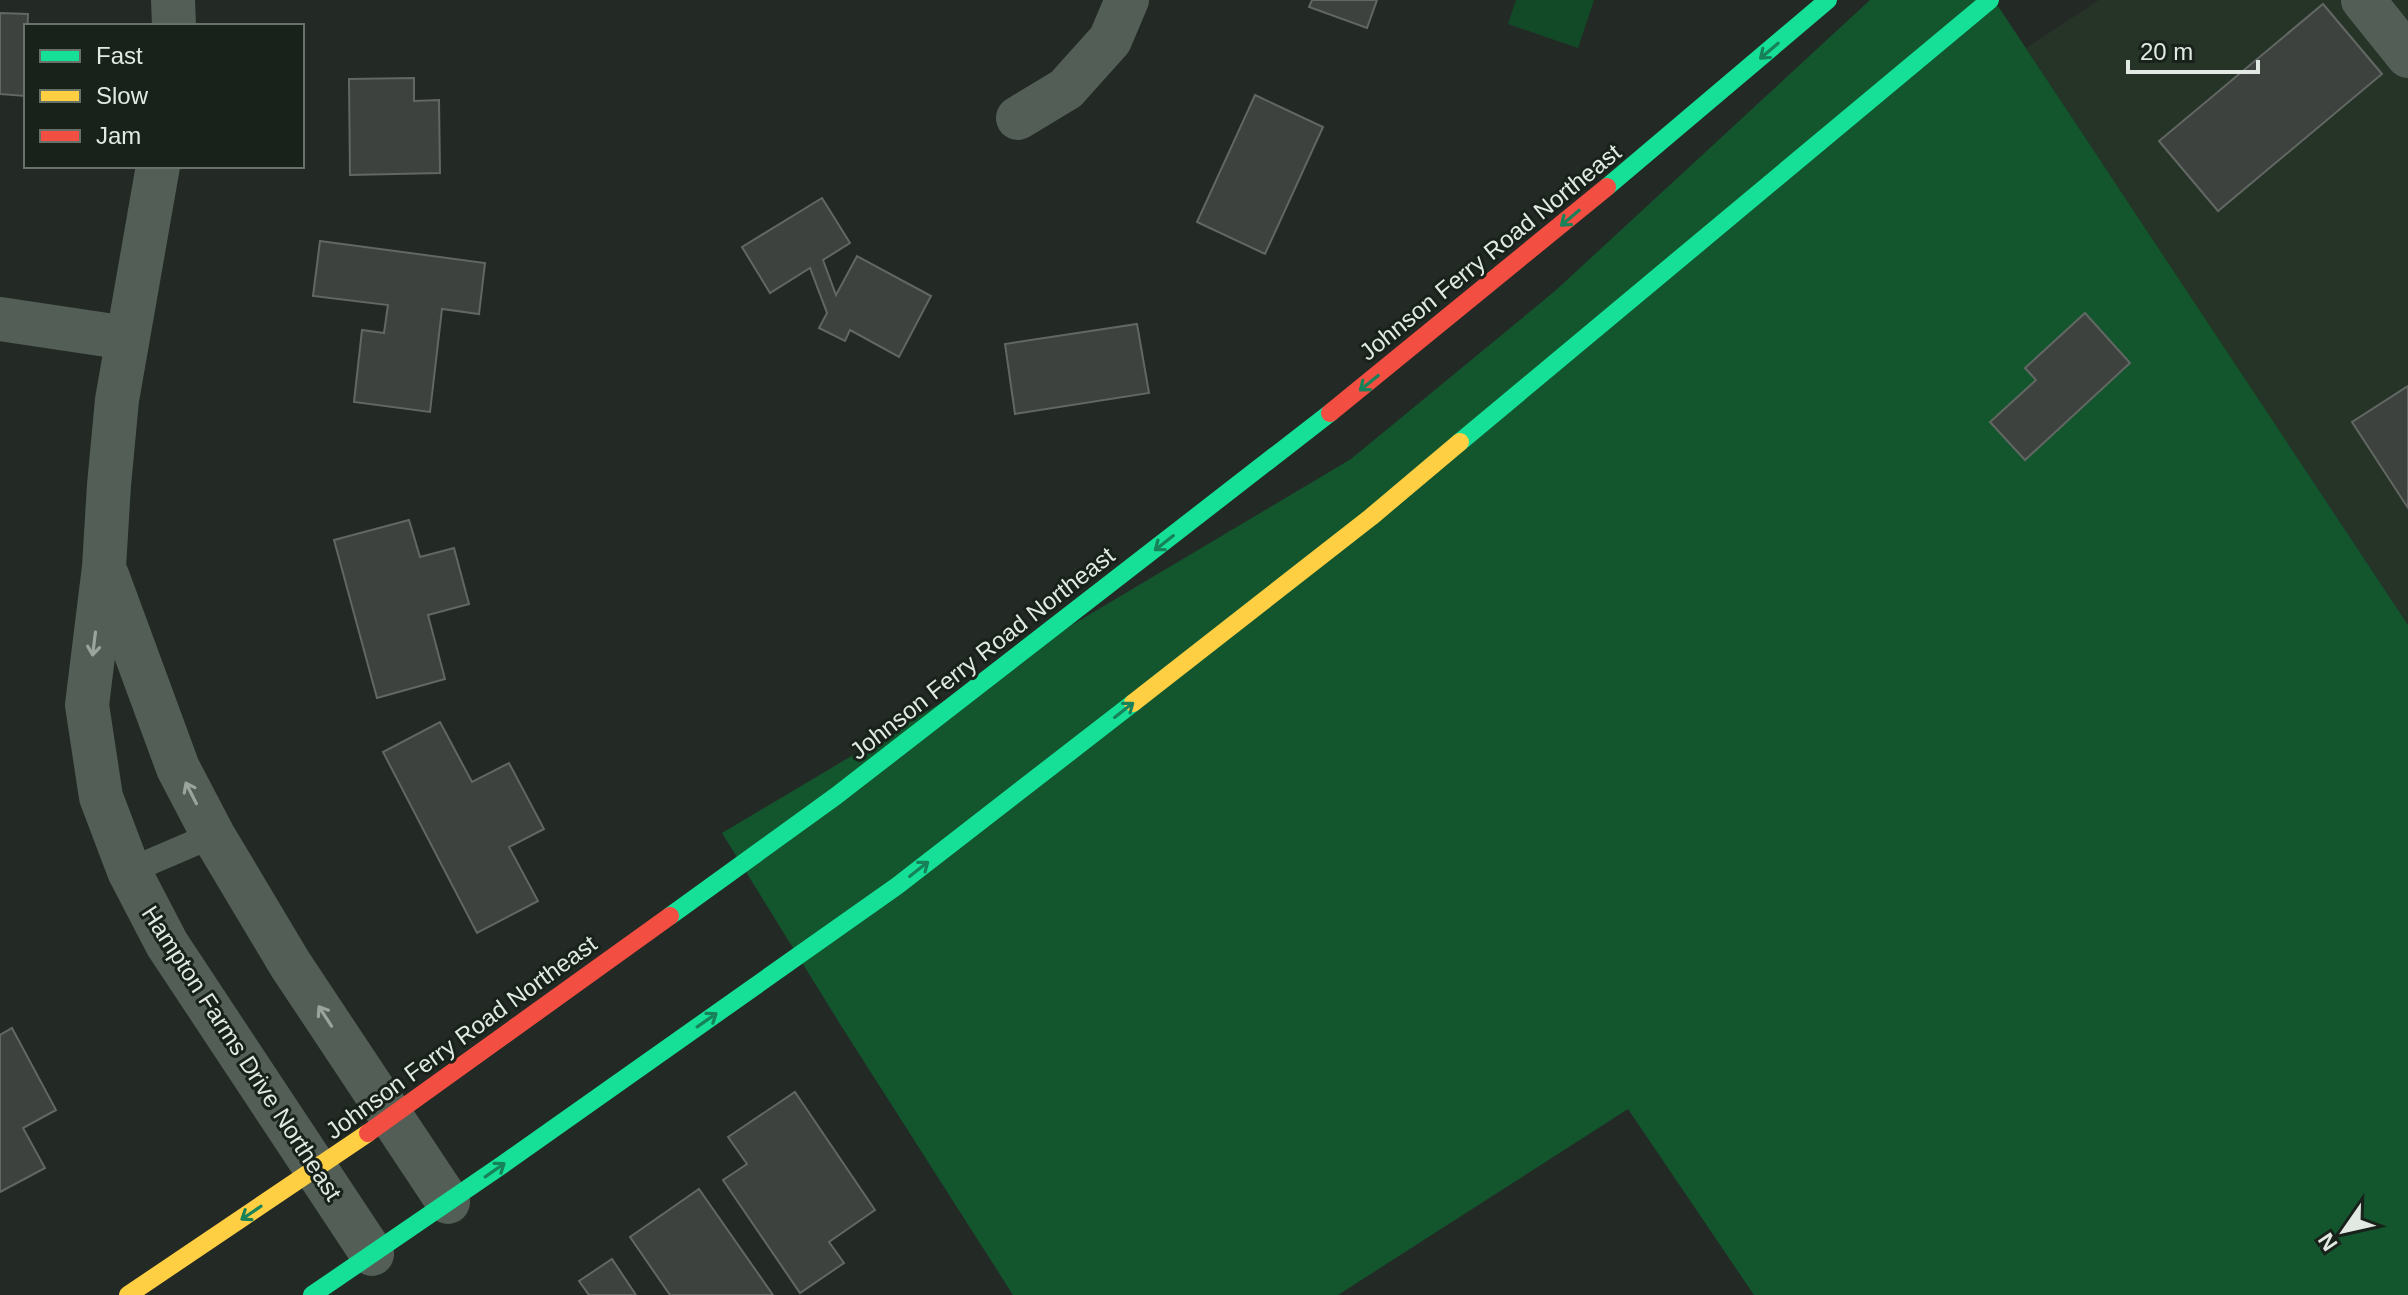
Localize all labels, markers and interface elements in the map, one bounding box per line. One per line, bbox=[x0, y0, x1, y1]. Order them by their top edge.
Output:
legend bbox=[24, 24, 304, 168]
scale bar bbox=[2128, 24, 2258, 74]
text: 20 m bbox=[2140, 38, 2193, 65]
text: Fast bbox=[96, 42, 143, 69]
one-way arrow bbox=[1760, 42, 1780, 60]
text: Slow bbox=[96, 82, 149, 109]
text: Jam bbox=[96, 122, 141, 149]
street label: Johnson Ferry Road Northeast bbox=[1354, 138, 1626, 366]
one-way arrow bbox=[1561, 209, 1581, 227]
one-way arrow bbox=[1359, 374, 1380, 391]
one-way arrow bbox=[1154, 534, 1175, 551]
street label: Johnson Ferry Road Northeast bbox=[844, 541, 1120, 765]
one-way arrow bbox=[87, 630, 102, 657]
one-way arrow bbox=[1113, 701, 1134, 718]
one-way arrow bbox=[183, 781, 199, 805]
one-way arrow bbox=[908, 861, 929, 878]
street label: Hampton Farms Drive Northeast bbox=[137, 901, 348, 1205]
street label: Johnson Ferry Road Northeast bbox=[320, 929, 602, 1144]
one-way arrow bbox=[316, 1005, 333, 1027]
one-way arrow bbox=[696, 1012, 718, 1028]
one-way arrow bbox=[483, 1162, 505, 1178]
north arrow bbox=[2304, 1191, 2384, 1271]
one-way arrow bbox=[240, 1205, 263, 1221]
text: N bbox=[2313, 1228, 2343, 1255]

